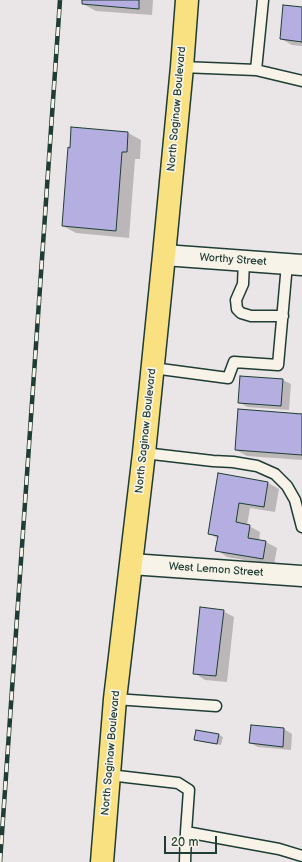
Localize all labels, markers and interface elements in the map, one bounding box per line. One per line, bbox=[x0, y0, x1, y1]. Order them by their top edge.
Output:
street label: North Saginaw Boulevard bbox=[165, 46, 189, 172]
street label: Worthy Street bbox=[199, 251, 267, 269]
street label: North Saginaw Boulevard bbox=[133, 368, 159, 494]
street label: West Lemon Street bbox=[168, 560, 264, 580]
street label: North Saginaw Boulevard bbox=[99, 690, 123, 816]
scale bar bbox=[166, 828, 219, 854]
text: 20 m bbox=[171, 835, 198, 850]

